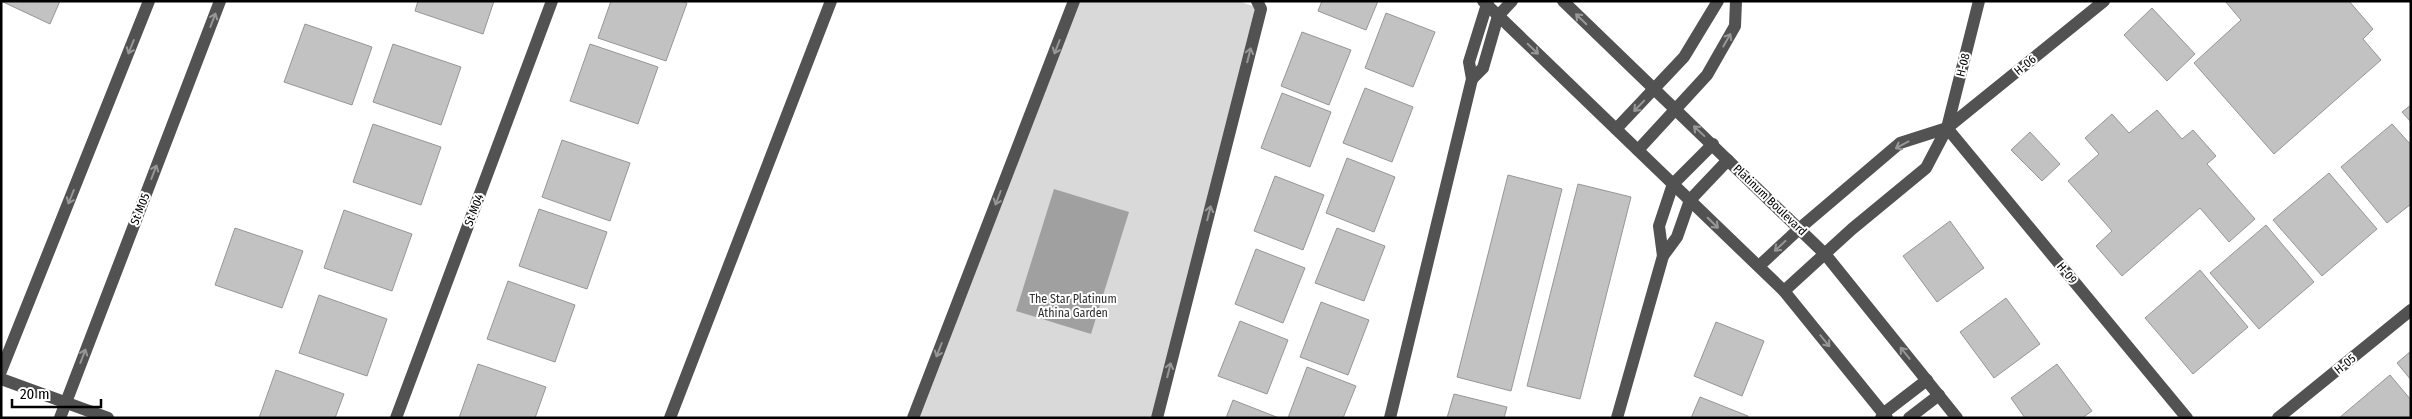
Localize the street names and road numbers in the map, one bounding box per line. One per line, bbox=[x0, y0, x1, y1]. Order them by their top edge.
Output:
street label: H-08 bbox=[1953, 52, 1973, 78]
street label: H-06 bbox=[2011, 52, 2039, 78]
street label: Platinum Boulevard bbox=[1731, 162, 1809, 238]
street label: St M05 bbox=[128, 191, 153, 227]
street label: St M04 bbox=[461, 192, 487, 228]
street label: H-09 bbox=[2054, 259, 2080, 287]
street label: H-05 bbox=[2331, 351, 2359, 377]

